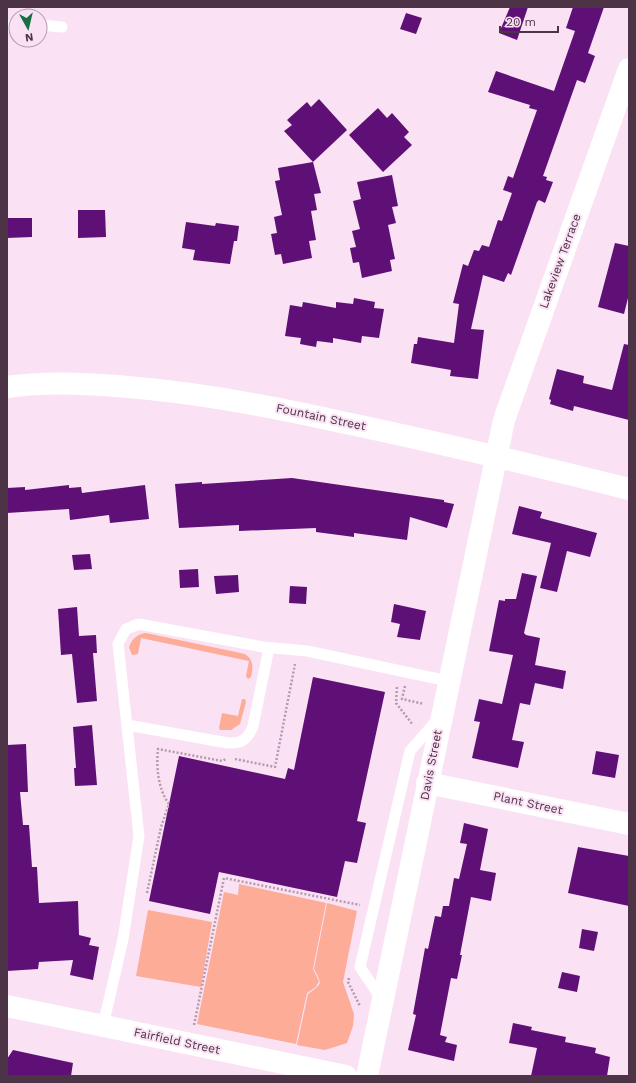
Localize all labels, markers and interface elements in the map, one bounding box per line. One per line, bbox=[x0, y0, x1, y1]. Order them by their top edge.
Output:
north arrow bbox=[8, 8, 48, 48]
scale bar bbox=[500, 8, 558, 34]
text: 20 m bbox=[506, 15, 536, 29]
text: N bbox=[24, 30, 34, 44]
street label: Lakeview Terrace bbox=[536, 212, 584, 310]
street label: Fountain Street bbox=[275, 401, 367, 433]
street label: Davis Street bbox=[417, 729, 445, 801]
street label: Plant Street bbox=[492, 789, 564, 817]
street label: Fairfield Street bbox=[133, 1025, 221, 1057]

